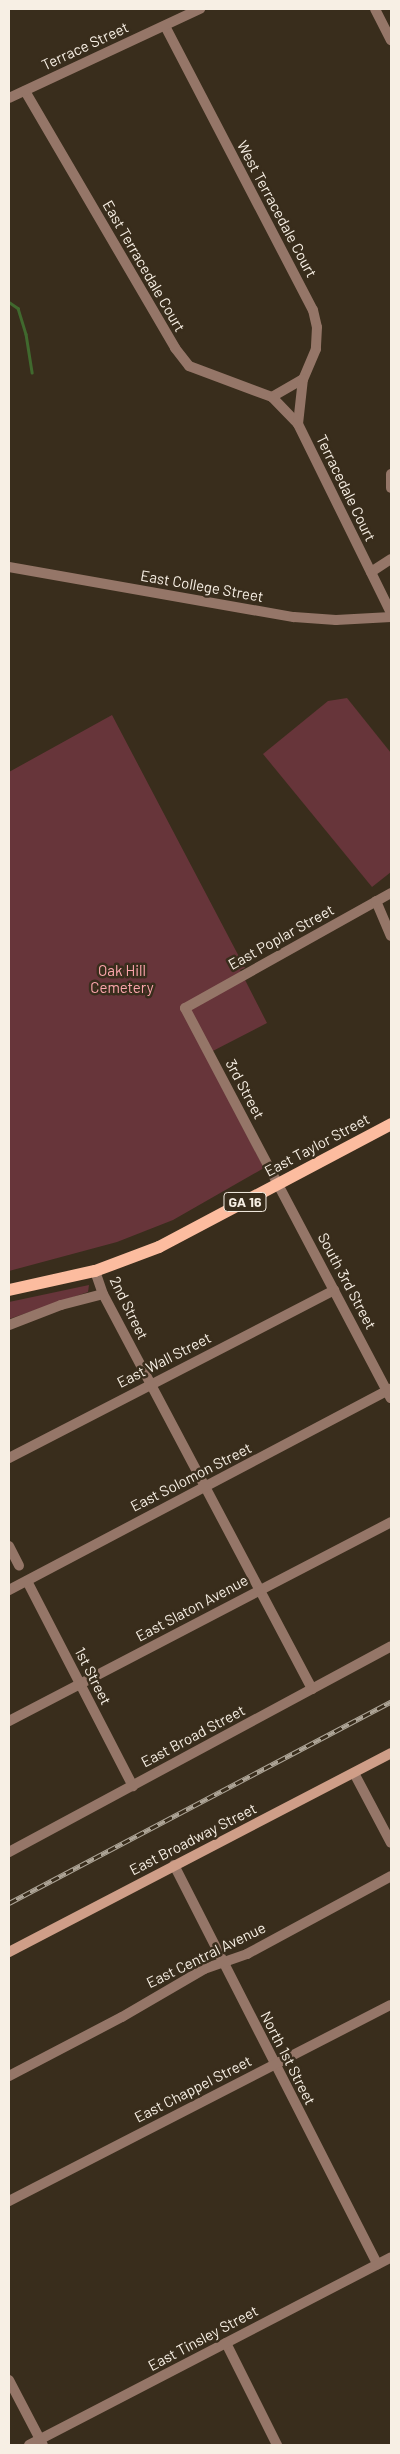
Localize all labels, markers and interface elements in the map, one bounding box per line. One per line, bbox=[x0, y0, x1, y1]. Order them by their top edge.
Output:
street label: Terrace Street bbox=[39, 18, 131, 74]
street label: West Terracedale Court bbox=[233, 137, 321, 281]
street label: East Terracedale Court bbox=[99, 197, 189, 335]
street label: Terracedale Court bbox=[312, 432, 380, 544]
street label: East College Street bbox=[139, 566, 265, 606]
street label: East Poplar Street bbox=[225, 901, 337, 973]
park label: Oak Hill Cemetery bbox=[90, 961, 154, 996]
street label: 3rd Street bbox=[222, 1056, 268, 1122]
street label: East Taylor Street bbox=[261, 1110, 373, 1180]
road number: GA 16 bbox=[222, 1190, 268, 1214]
street label: South 3rd Street bbox=[314, 1230, 380, 1332]
street label: 2nd Street bbox=[106, 1273, 152, 1343]
street label: East Wall Street bbox=[114, 1329, 214, 1391]
street label: East Solomon Street bbox=[127, 1439, 255, 1515]
street label: East Slaton Avenue bbox=[133, 1571, 251, 1645]
street label: 1st Street bbox=[71, 1644, 115, 1708]
street label: East Broad Street bbox=[138, 1701, 248, 1771]
street label: East Broadway Street bbox=[126, 1799, 260, 1879]
street label: East Central Avenue bbox=[144, 1918, 268, 1992]
street label: North 1st Street bbox=[257, 2008, 319, 2108]
street label: East Chappel Street bbox=[131, 2052, 255, 2126]
street label: East Tinsley Street bbox=[145, 2301, 261, 2375]

